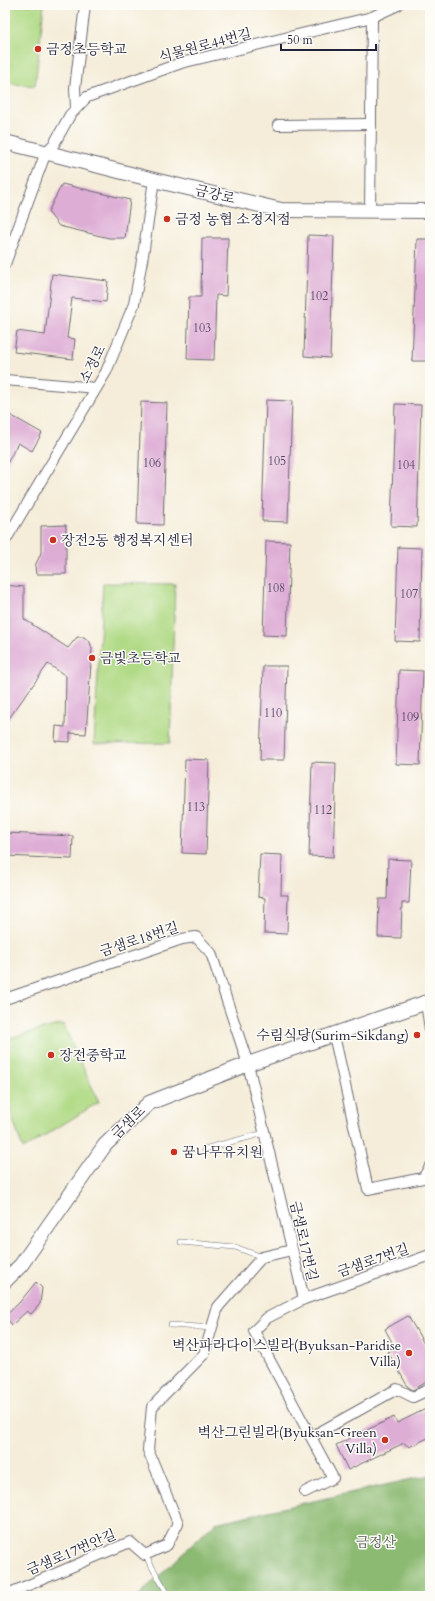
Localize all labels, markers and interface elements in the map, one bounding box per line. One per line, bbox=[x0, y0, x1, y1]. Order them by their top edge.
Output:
street label: 식물원로44번길 bbox=[157, 24, 254, 67]
scale bar bbox=[281, 26, 376, 52]
text: 50 m bbox=[287, 32, 314, 48]
place label: 금정초등학교 bbox=[46, 40, 128, 59]
marker: 금정초등학교 bbox=[33, 44, 43, 54]
street label: 금강로 bbox=[193, 181, 237, 208]
place label: 금정 농협 소정지점 bbox=[175, 210, 291, 229]
marker: 금정 농협 소정지점 bbox=[162, 214, 172, 224]
house number: 102 bbox=[310, 288, 328, 304]
house number: 103 bbox=[193, 320, 211, 336]
street label: 소정로 bbox=[75, 341, 110, 387]
house number: 105 bbox=[268, 453, 286, 469]
house number: 106 bbox=[143, 455, 161, 471]
house number: 104 bbox=[397, 457, 415, 473]
place label: 장전2동 행정복지센터 bbox=[61, 531, 194, 550]
marker: 장전2동 행정복지센터 bbox=[48, 535, 58, 545]
house number: 108 bbox=[267, 580, 285, 596]
house number: 107 bbox=[400, 586, 418, 602]
place label: 금빛초등학교 bbox=[100, 649, 182, 668]
marker: 금빛초등학교 bbox=[87, 653, 97, 663]
house number: 110 bbox=[264, 705, 282, 721]
house number: 109 bbox=[401, 709, 419, 725]
house number: 113 bbox=[187, 799, 205, 815]
house number: 112 bbox=[314, 802, 332, 818]
street label: 금샘로18번길 bbox=[97, 918, 181, 961]
place label: 수림식당(Surim-Sikdang) bbox=[256, 1026, 409, 1045]
marker: 수림식당(Surim-Sikdang) bbox=[412, 1030, 422, 1040]
place label: 장전중학교 bbox=[59, 1046, 127, 1065]
marker: 장전중학교 bbox=[46, 1050, 56, 1060]
street label: 금샘로 bbox=[107, 1101, 150, 1143]
place label: 꿈나무유치원 bbox=[182, 1143, 263, 1162]
marker: 꿈나무유치원 bbox=[169, 1147, 179, 1157]
street label: 금샘로17번길 bbox=[285, 1199, 322, 1283]
street label: 금샘로7번길 bbox=[335, 1239, 412, 1282]
place label: 벽산파라다이스빌라(Byuksan-Paridise Villa) bbox=[172, 1336, 401, 1371]
marker: 벽산파라다이스빌라(Byuksan-Paridise Villa) bbox=[404, 1348, 414, 1358]
place label: 벽산그린빌라(Byuksan-Green Villa) bbox=[198, 1423, 377, 1458]
marker: 벽산그린빌라(Byuksan-Green Villa) bbox=[380, 1435, 390, 1445]
street label: 금샘로17번안길 bbox=[24, 1525, 119, 1580]
park label: 금정산 bbox=[356, 1533, 397, 1552]

